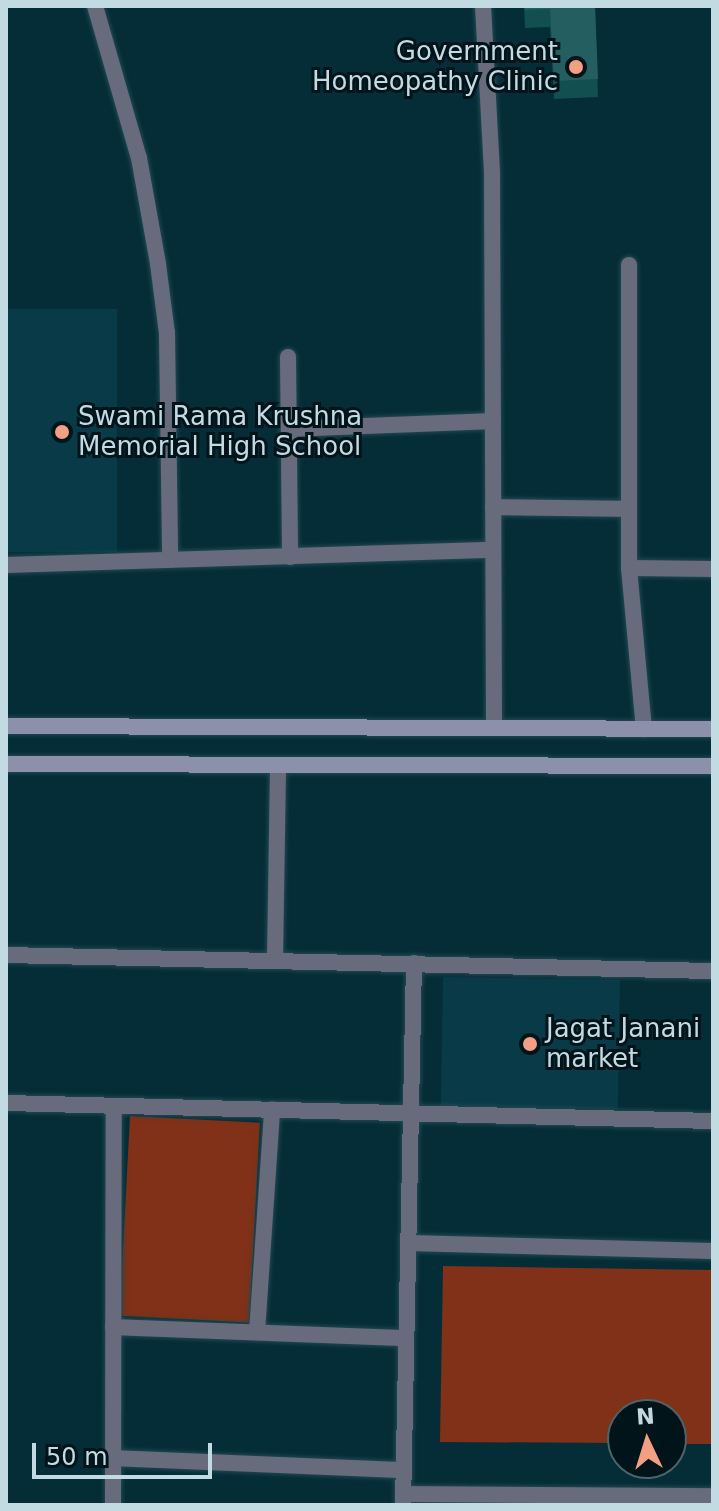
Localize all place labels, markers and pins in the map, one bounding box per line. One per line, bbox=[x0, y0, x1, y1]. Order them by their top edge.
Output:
place label: Government Homeopathy Clinic bbox=[312, 36, 558, 98]
marker: Government Homeopathy Clinic bbox=[565, 56, 587, 78]
place label: Swami Rama Krushna Memorial High School bbox=[78, 401, 362, 462]
marker: Swami Rama Krushna Memorial High School bbox=[53, 423, 71, 441]
place label: Jagat Janani market bbox=[546, 1013, 700, 1074]
marker: Jagat Janani market bbox=[521, 1035, 539, 1053]

